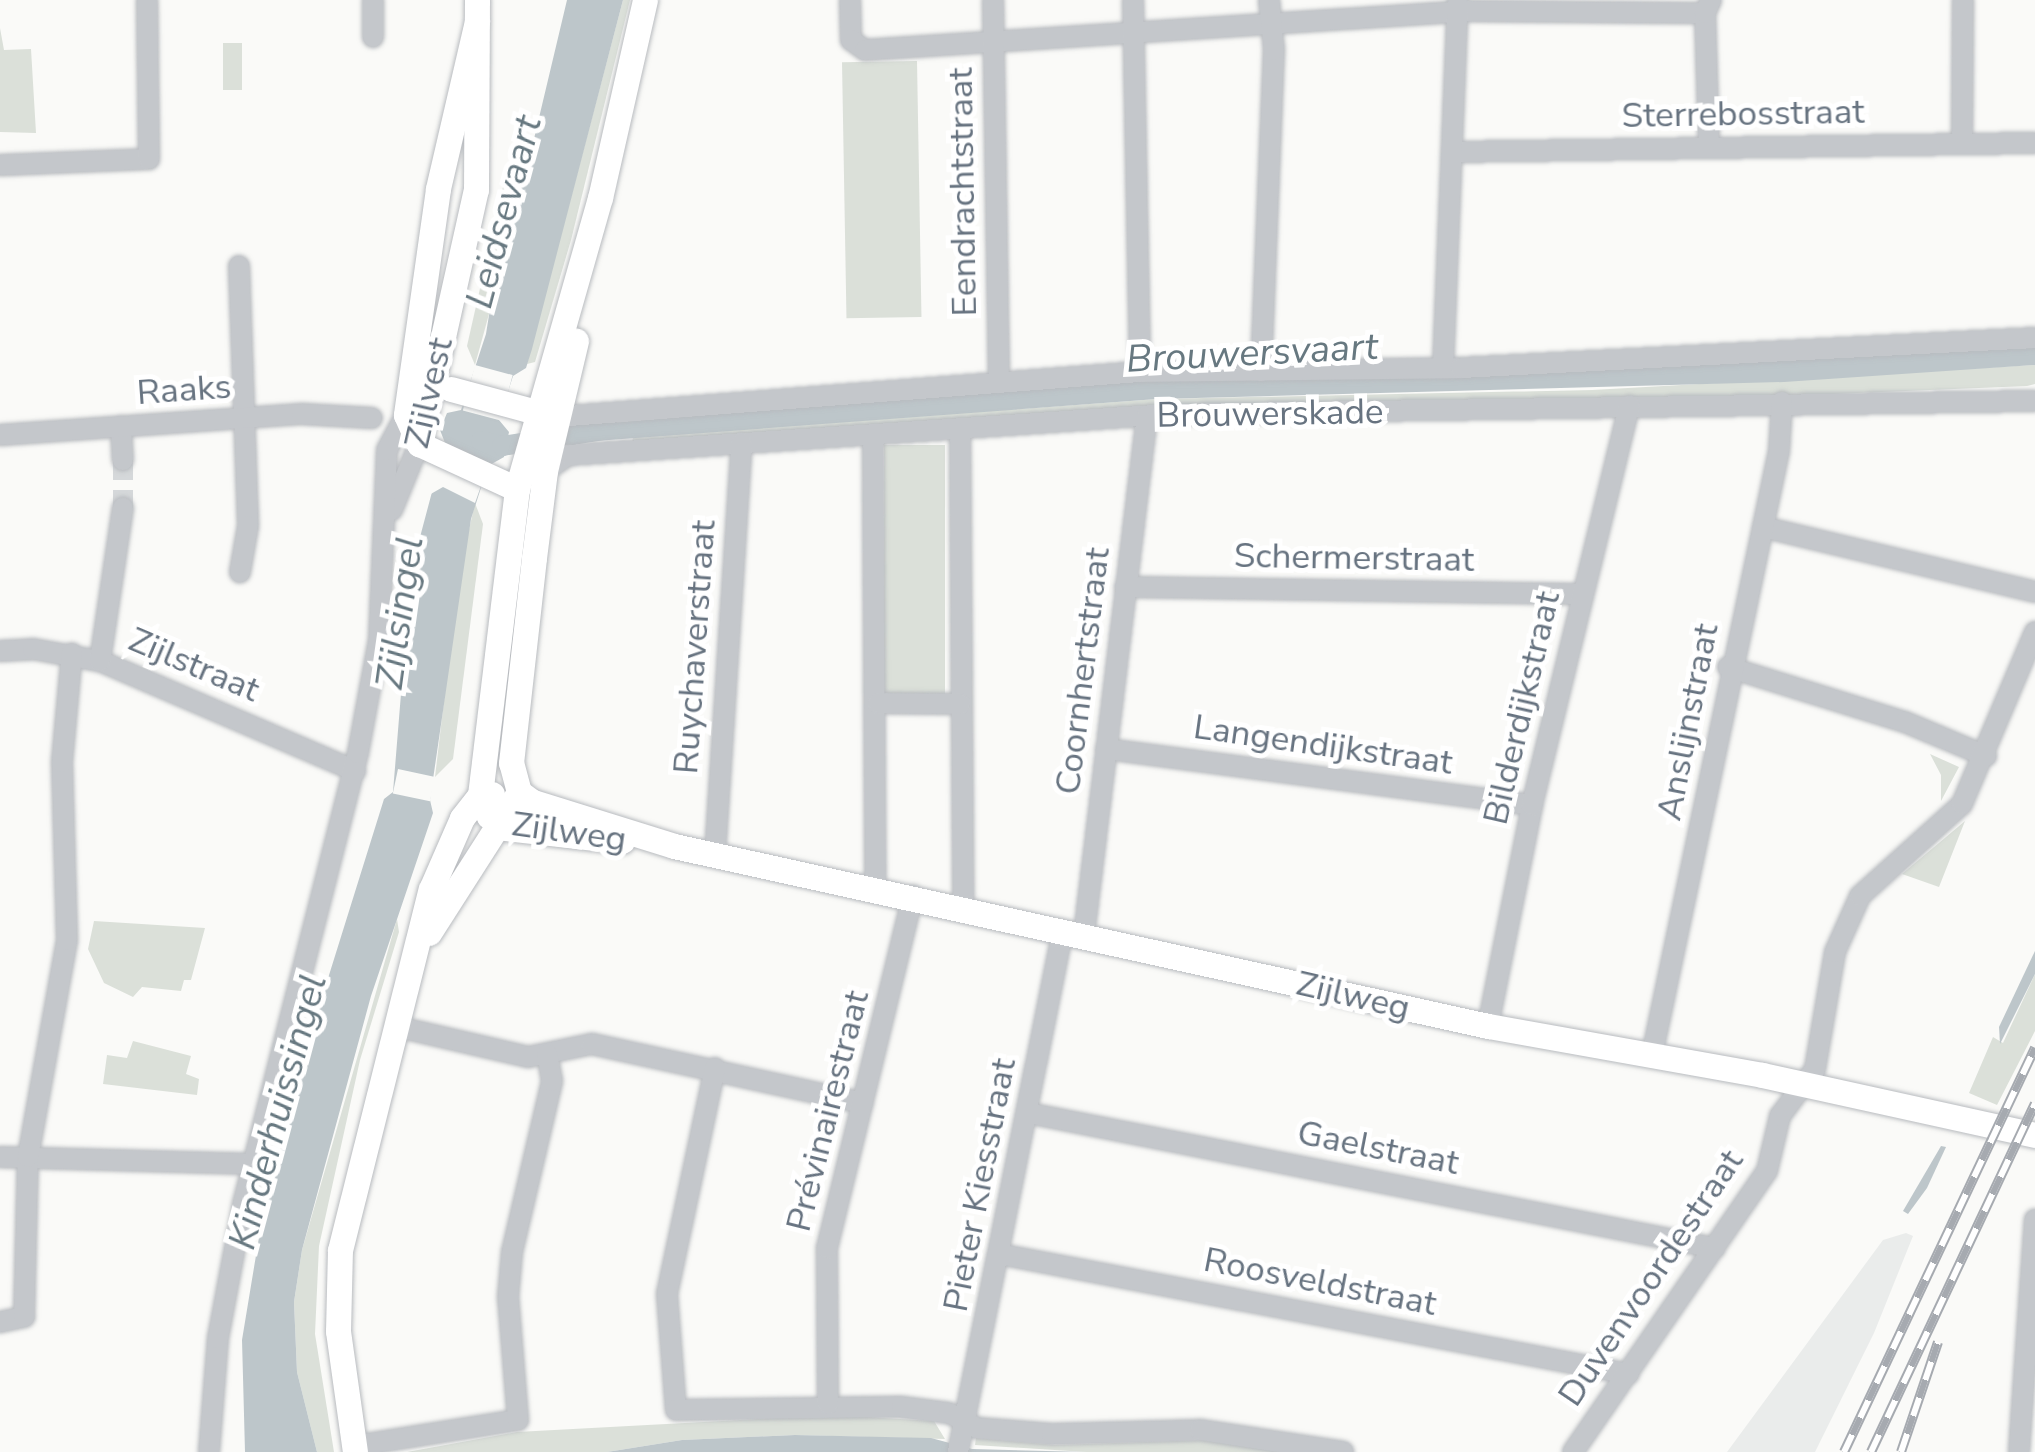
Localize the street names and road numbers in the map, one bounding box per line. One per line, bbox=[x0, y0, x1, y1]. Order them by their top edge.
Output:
street label: Eendrachtstraat bbox=[940, 67, 986, 317]
street label: Sterrebosstraat bbox=[1621, 91, 1865, 137]
street label: Zijlvest bbox=[396, 334, 462, 452]
street label: Raaks bbox=[135, 366, 233, 414]
street label: Brouwerskade bbox=[1156, 391, 1384, 437]
street label: Ruychaverstraat bbox=[665, 519, 725, 775]
street label: Schermerstraat bbox=[1233, 535, 1475, 581]
street label: Coornhertstraat bbox=[1047, 545, 1119, 797]
street label: Bilderdijkstraat bbox=[1475, 587, 1569, 829]
street label: Zijlstraat bbox=[122, 619, 266, 711]
street label: Anslijnstraat bbox=[1648, 620, 1728, 824]
street label: Langendijkstraat bbox=[1191, 706, 1455, 784]
street label: Zijlweg bbox=[509, 803, 629, 861]
street label: Zijlweg bbox=[1292, 963, 1414, 1029]
street label: Prévinairestraat bbox=[778, 986, 878, 1236]
street label: Pieter Kiesstraat bbox=[935, 1055, 1025, 1315]
street label: Gaelstraat bbox=[1294, 1112, 1462, 1184]
street label: Duvenvoordestraat bbox=[1550, 1142, 1752, 1414]
street label: Roosveldstraat bbox=[1200, 1239, 1440, 1325]

